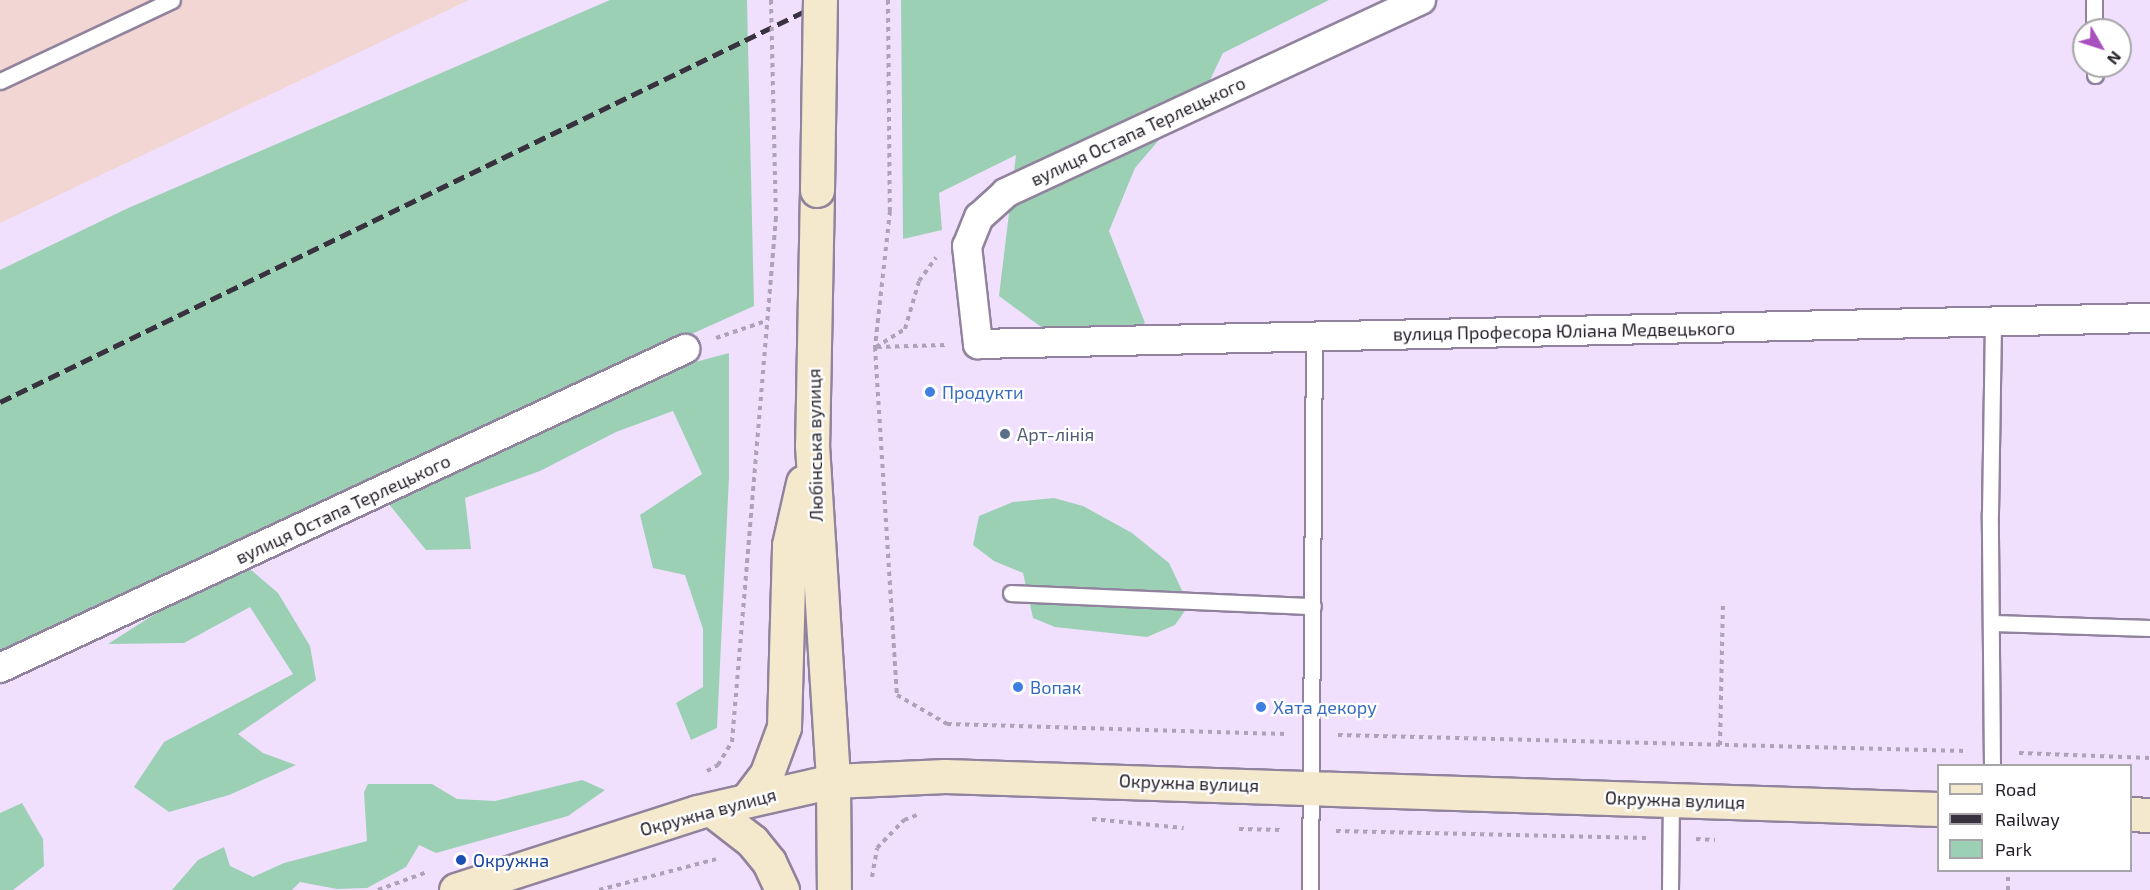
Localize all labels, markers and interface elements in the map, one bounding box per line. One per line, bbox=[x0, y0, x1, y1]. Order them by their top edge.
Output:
north arrow bbox=[2072, 18, 2132, 78]
text: N bbox=[2104, 48, 2126, 69]
street label: вулиця Остапа Терлецького bbox=[1027, 72, 1249, 190]
street label: вулиця Професора Юліана Медвецького bbox=[1393, 317, 1735, 345]
street label: Любінська вулиця bbox=[803, 368, 827, 522]
place label: Продукти bbox=[942, 381, 1024, 403]
marker: Продукти bbox=[923, 385, 937, 399]
place label: Арт-лінія bbox=[1017, 423, 1094, 445]
marker: Арт-лінія bbox=[998, 427, 1012, 441]
street label: вулиця Остапа Терлецького bbox=[232, 450, 454, 568]
place label: Вопак bbox=[1030, 676, 1081, 698]
marker: Вопак bbox=[1011, 680, 1025, 694]
place label: Хата декору bbox=[1273, 696, 1377, 718]
marker: Хата декору bbox=[1254, 700, 1268, 714]
legend bbox=[1937, 764, 2132, 872]
street label: Окружна вулиця bbox=[1119, 770, 1259, 796]
text: Road bbox=[1995, 778, 2036, 800]
street label: Окружна вулиця bbox=[637, 783, 779, 841]
street label: Окружна вулиця bbox=[1605, 787, 1745, 813]
text: Railway bbox=[1995, 808, 2060, 830]
text: Park bbox=[1995, 838, 2032, 860]
place label: Окружна bbox=[473, 849, 549, 871]
marker: Окружна bbox=[454, 853, 468, 867]

